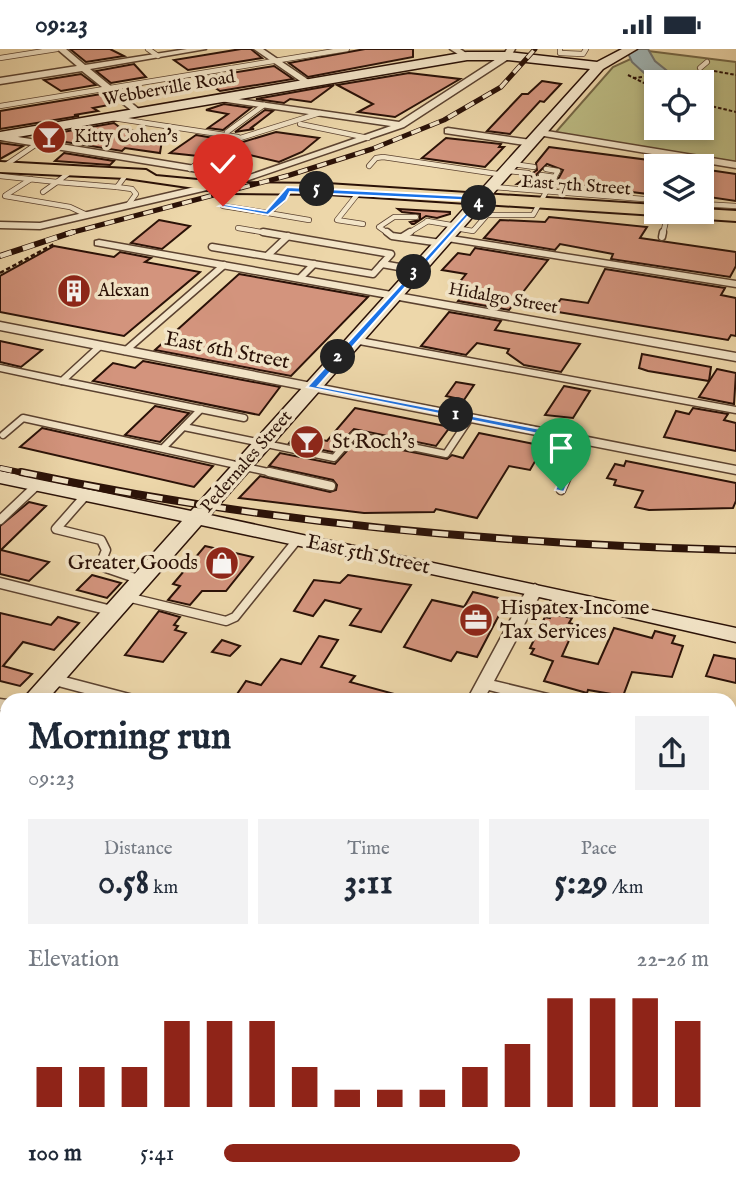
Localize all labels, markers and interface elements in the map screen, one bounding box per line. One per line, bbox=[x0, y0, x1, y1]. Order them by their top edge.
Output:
text: 09:23 bbox=[35, 8, 88, 41]
street label: Webberville Road bbox=[101, 66, 237, 112]
map controls bbox=[644, 70, 714, 224]
button: locate bbox=[644, 70, 714, 140]
bar icon: Kitty Cohen's bbox=[30, 118, 68, 156]
place label: Kitty Cohen's bbox=[74, 126, 178, 149]
pin bbox=[193, 134, 253, 206]
icon: check bbox=[204, 145, 242, 183]
button: layers bbox=[644, 154, 714, 224]
pin: 5 bbox=[300, 171, 334, 207]
street label: East 7th Street bbox=[521, 171, 631, 201]
text: 5 bbox=[313, 176, 320, 200]
pin: 4 bbox=[462, 185, 496, 221]
text: 4 bbox=[474, 190, 483, 214]
pin: 3 bbox=[396, 255, 432, 290]
text: 3 bbox=[410, 259, 417, 283]
building icon: Alexan bbox=[55, 272, 93, 310]
street label: Hidalgo Street bbox=[447, 278, 559, 320]
place label: Alexan bbox=[97, 280, 150, 303]
street label: East 6th Street bbox=[162, 326, 292, 376]
pin: 2 bbox=[320, 339, 356, 375]
text: 2 bbox=[333, 344, 342, 368]
pin: 1 bbox=[438, 397, 474, 433]
text: 1 bbox=[452, 402, 459, 426]
street label: Pedernales Street bbox=[196, 406, 298, 518]
pin bbox=[531, 418, 591, 490]
bar icon: St Roch's bbox=[288, 423, 326, 461]
place label: St Roch's bbox=[332, 429, 415, 456]
icon: arrive bbox=[542, 429, 580, 467]
street label: East 5th Street bbox=[304, 529, 432, 581]
shop icon: Greater Goods bbox=[203, 544, 241, 582]
place label: Greater Goods bbox=[68, 550, 198, 577]
place label: Hispatex Income Tax Services bbox=[500, 595, 650, 646]
office icon: Hispatex Income Tax Services bbox=[457, 601, 495, 639]
text: Morning run bbox=[28, 714, 231, 762]
button: share bbox=[635, 716, 709, 790]
text: 09:23 bbox=[28, 764, 75, 793]
text: Distance bbox=[104, 837, 173, 861]
text: Time bbox=[347, 837, 390, 861]
text: Pace bbox=[581, 837, 617, 861]
text: 0.58 bbox=[98, 861, 149, 906]
text: 3:11 bbox=[344, 861, 393, 906]
text: 5:29 bbox=[554, 861, 608, 906]
text: km bbox=[149, 876, 178, 900]
text: /km bbox=[608, 876, 643, 900]
text: Elevation bbox=[28, 945, 119, 974]
text: 22–26 m bbox=[636, 945, 709, 974]
text: 100 m bbox=[28, 1139, 82, 1168]
text: 5:41 bbox=[140, 1139, 174, 1168]

